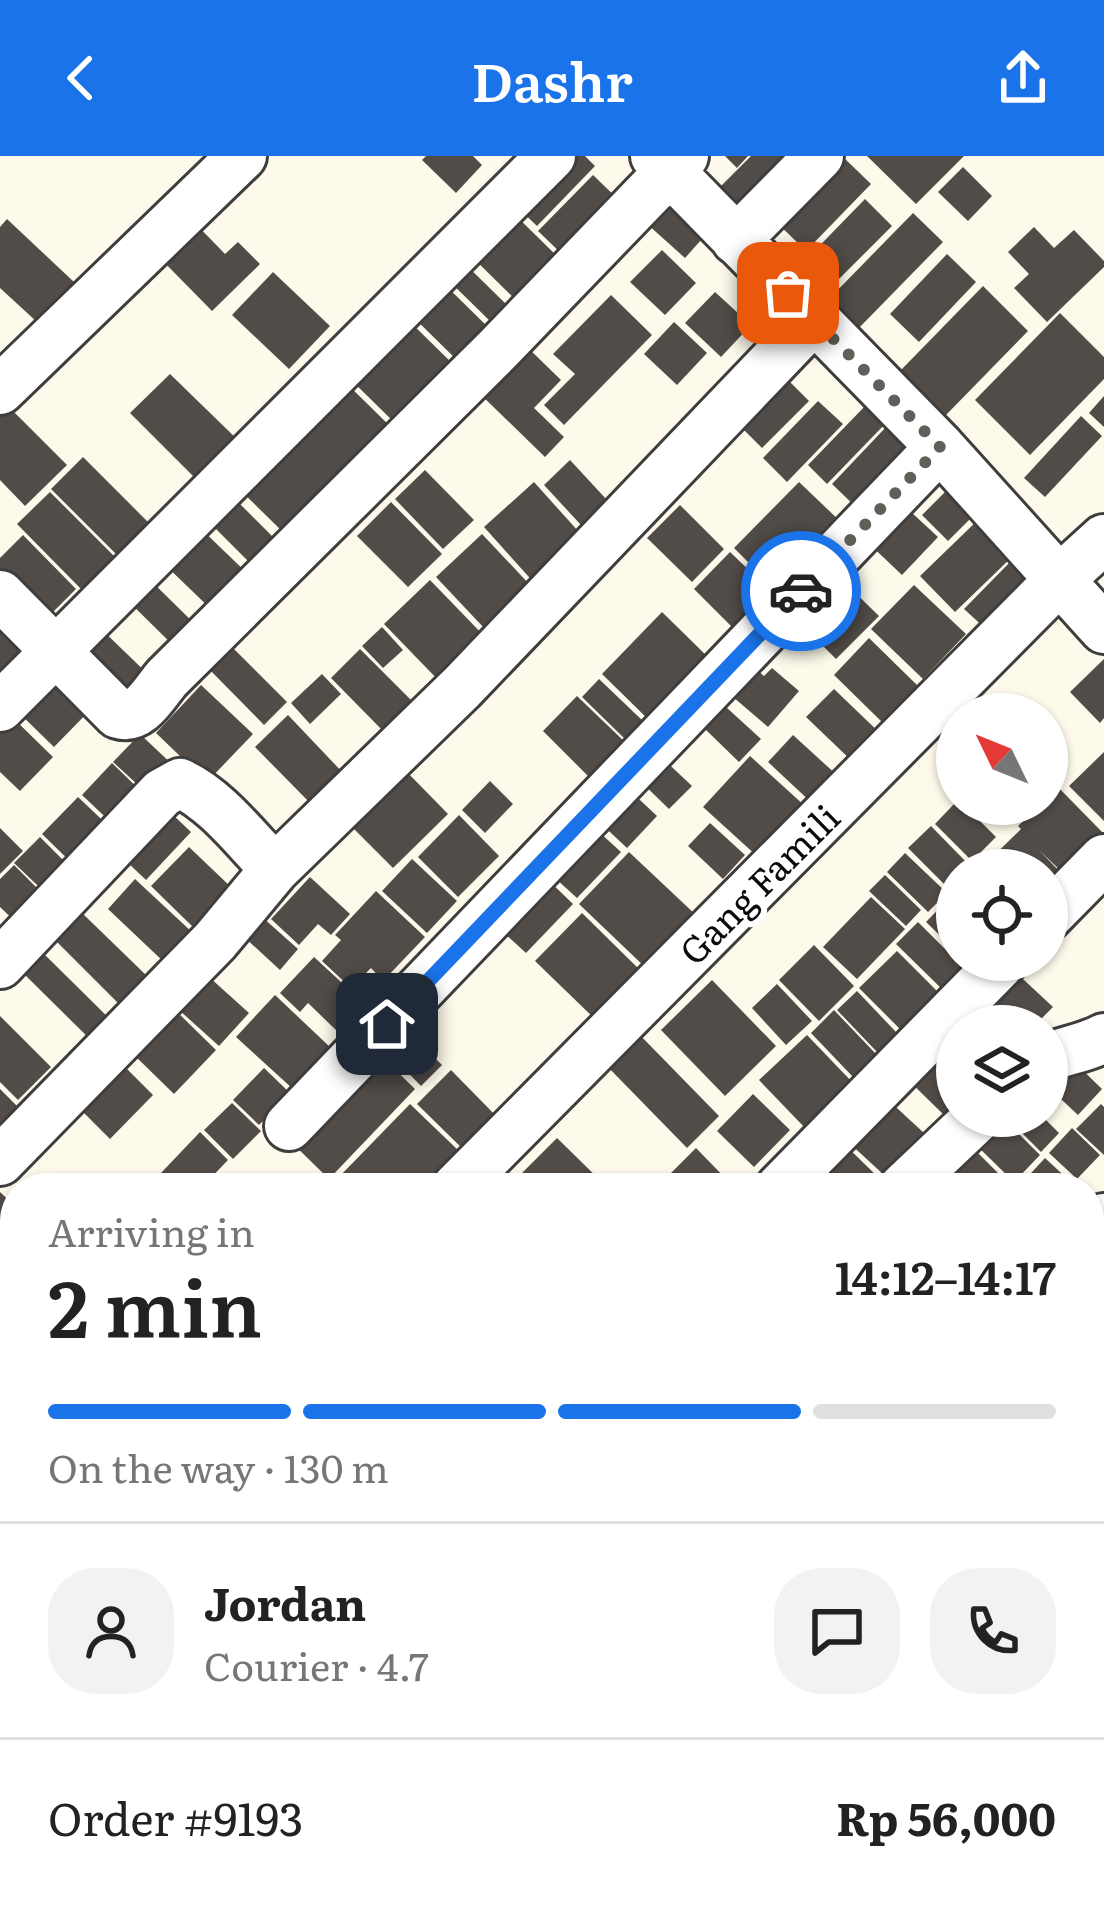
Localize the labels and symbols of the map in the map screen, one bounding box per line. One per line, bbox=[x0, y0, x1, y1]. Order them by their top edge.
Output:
pin bbox=[737, 242, 839, 344]
courier bbox=[741, 531, 861, 651]
north arrow bbox=[936, 693, 1068, 825]
street label: Gang Famili bbox=[666, 791, 850, 975]
pin bbox=[336, 973, 438, 1075]

